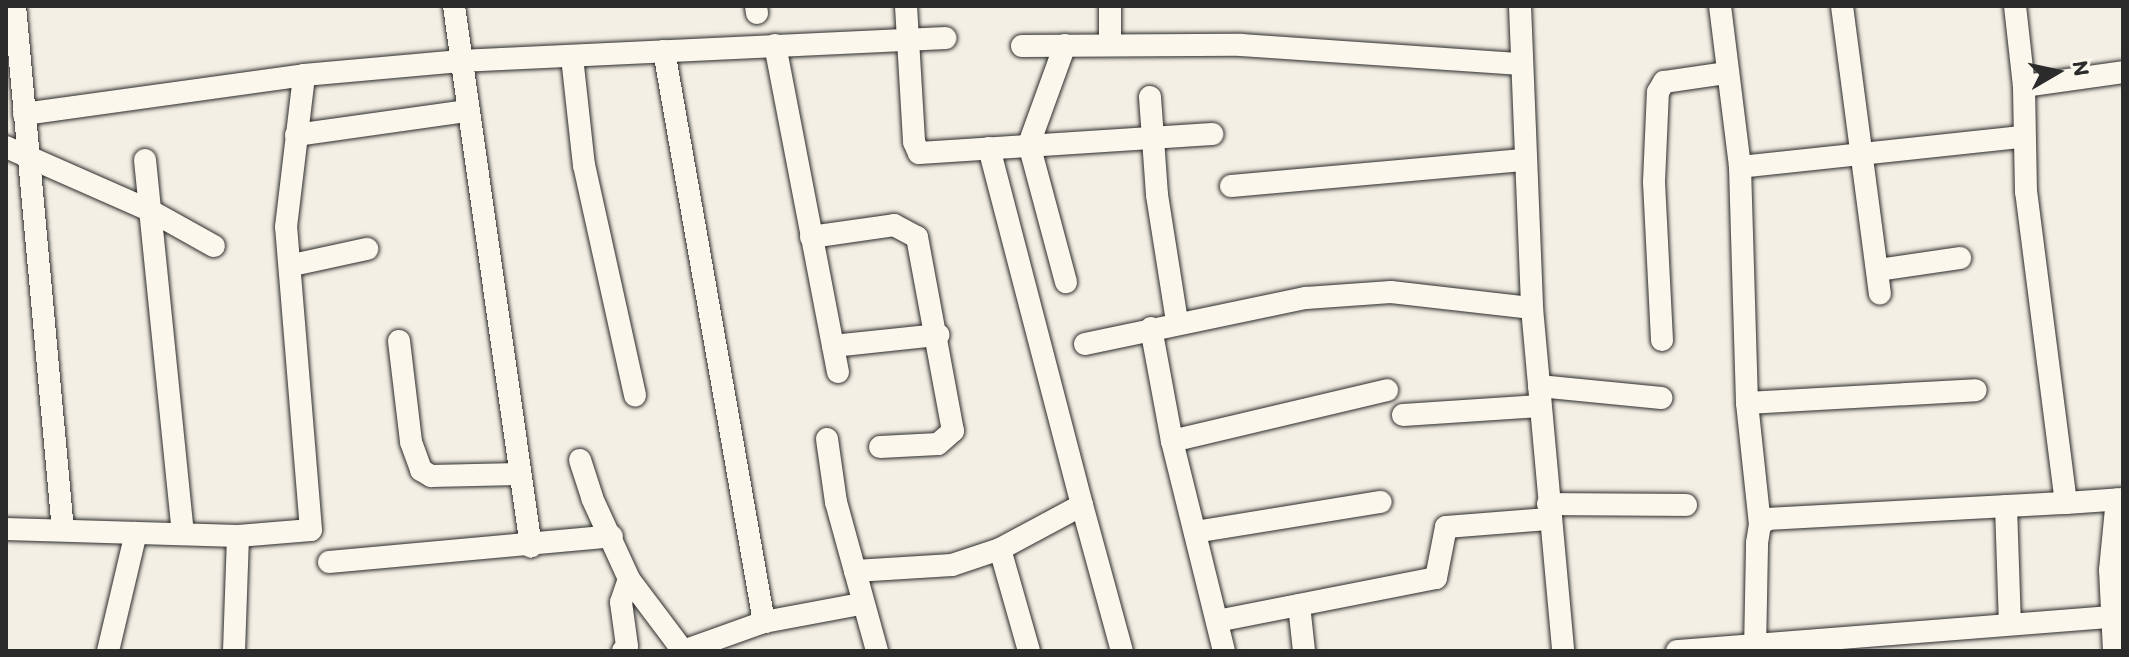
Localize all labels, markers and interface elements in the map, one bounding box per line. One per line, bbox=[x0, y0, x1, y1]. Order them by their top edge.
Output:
north arrow bbox=[2017, 32, 2097, 112]
text: N bbox=[2067, 59, 2096, 78]

